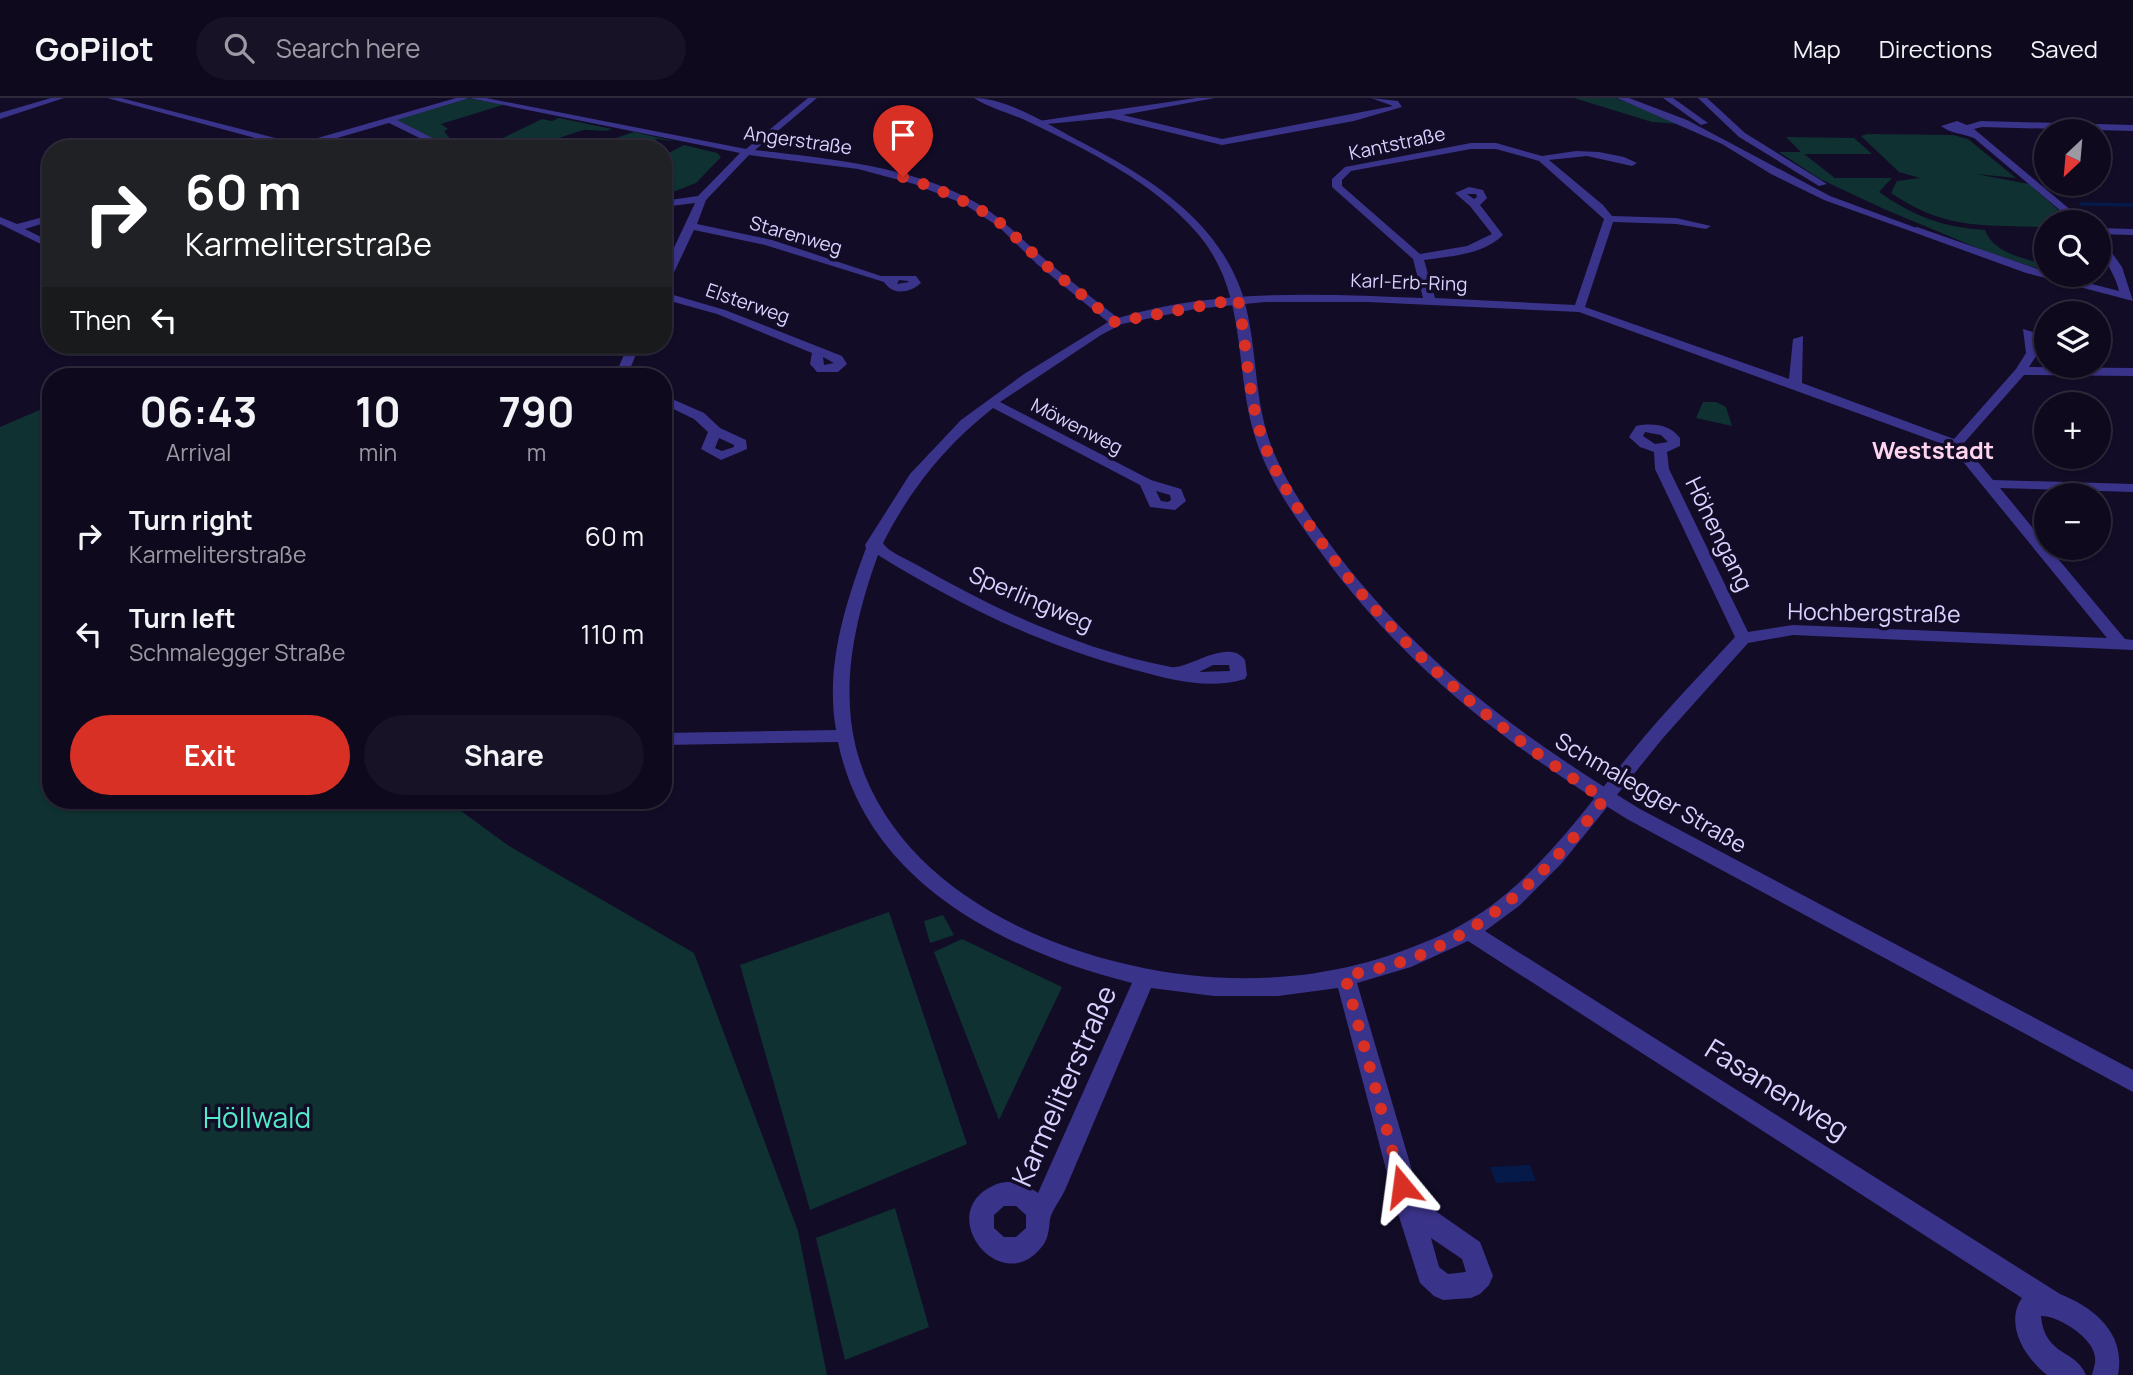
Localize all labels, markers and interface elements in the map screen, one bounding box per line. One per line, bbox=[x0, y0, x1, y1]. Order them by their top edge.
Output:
search box bbox=[196, 17, 686, 80]
text: GoPilot bbox=[35, 26, 154, 71]
icon: search bbox=[220, 29, 258, 67]
text: Search here bbox=[276, 30, 420, 66]
text: Map bbox=[1793, 32, 1841, 65]
text: Directions bbox=[1879, 32, 1992, 65]
text: Saved bbox=[2030, 32, 2098, 65]
pin bbox=[873, 105, 933, 177]
icon: arrive bbox=[884, 116, 922, 154]
north arrow bbox=[2034, 119, 2110, 196]
map controls bbox=[2034, 119, 2111, 560]
street label: Angerstraße bbox=[742, 120, 854, 160]
street label: Kantstraße bbox=[1346, 120, 1448, 166]
text: 60 m bbox=[185, 158, 302, 225]
icon: right bbox=[70, 168, 161, 259]
street label: Starenweg bbox=[747, 209, 845, 261]
button: search bbox=[2034, 210, 2111, 287]
text: Karmeliterstraße bbox=[185, 222, 432, 266]
street label: Karl-Erb-Ring bbox=[1350, 267, 1468, 297]
street label: Elsterweg bbox=[703, 277, 793, 329]
icon: left bbox=[145, 301, 183, 339]
button: layers bbox=[2034, 301, 2111, 378]
text: Then bbox=[70, 302, 131, 338]
text: 06:43 bbox=[139, 382, 258, 440]
text: 10 bbox=[355, 382, 401, 440]
text: 790 bbox=[498, 382, 575, 440]
street label: Möwenweg bbox=[1027, 392, 1127, 460]
button: + bbox=[2034, 392, 2111, 469]
district label: Weststadt bbox=[1872, 433, 1994, 466]
text: Arrival bbox=[166, 436, 231, 468]
text: min bbox=[359, 436, 397, 468]
text: m bbox=[527, 436, 546, 468]
street label: Höhengang bbox=[1678, 471, 1761, 596]
button: − bbox=[2034, 483, 2111, 560]
text: Turn right bbox=[129, 502, 253, 538]
icon: right bbox=[70, 517, 108, 555]
text: 60 m bbox=[585, 518, 644, 554]
text: Karmeliterstraße bbox=[129, 538, 306, 570]
street label: Sperlingweg bbox=[964, 558, 1098, 639]
street label: Hochbergstraße bbox=[1787, 594, 1961, 630]
text: Turn left bbox=[129, 600, 236, 636]
icon: left bbox=[70, 615, 108, 653]
text: 110 m bbox=[581, 616, 644, 652]
text: Schmalegger Straße bbox=[129, 636, 345, 668]
button: Exit bbox=[70, 715, 350, 795]
button: Share bbox=[364, 715, 644, 795]
street label: Schmalegger Straße bbox=[1550, 724, 1753, 860]
street label: Karmeliterstraße bbox=[1002, 979, 1124, 1192]
street label: Fasanenweg bbox=[1699, 1029, 1856, 1147]
park label: Höllwald bbox=[203, 1098, 311, 1136]
position arrow bbox=[1365, 1149, 1439, 1223]

